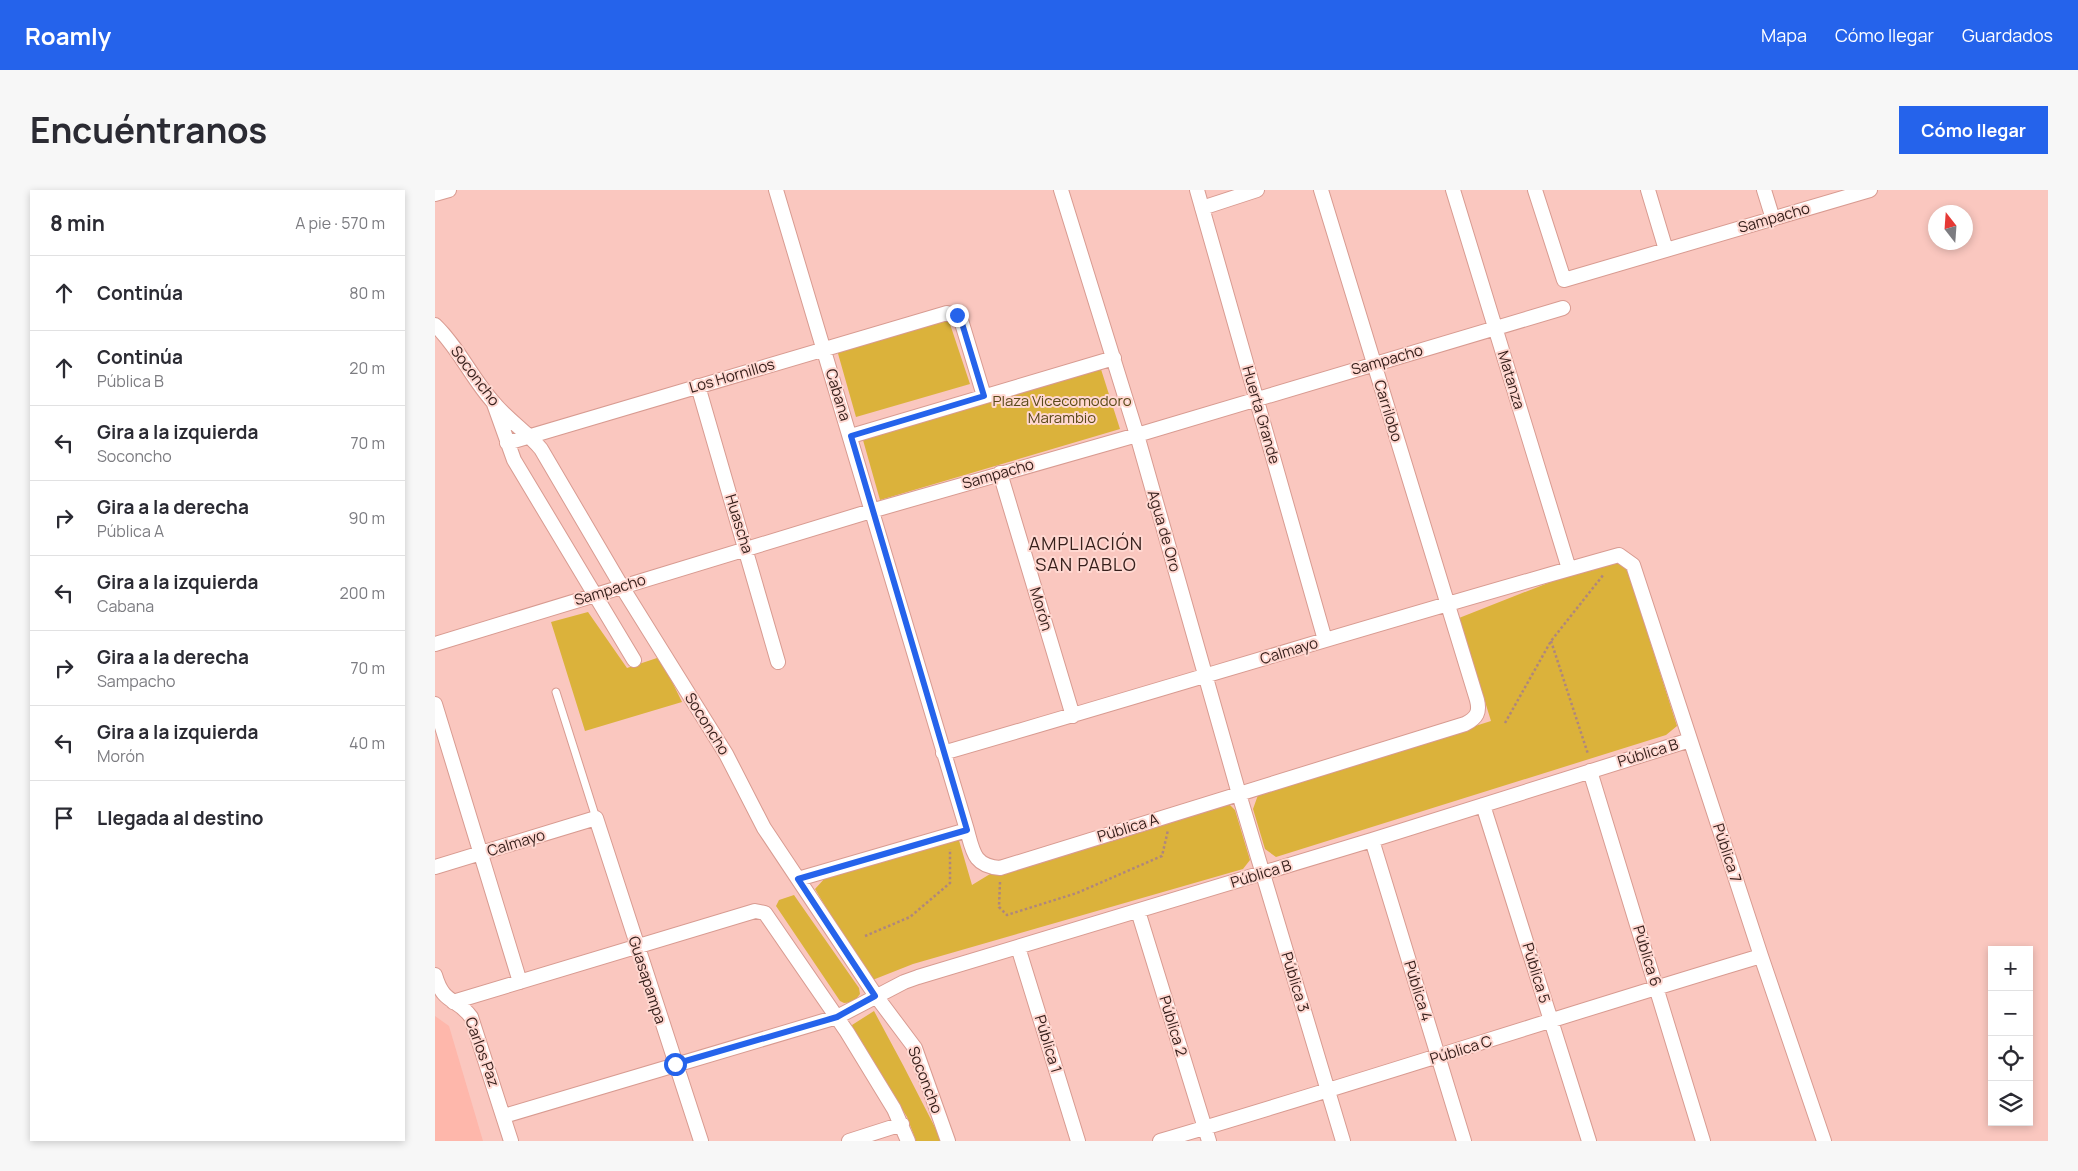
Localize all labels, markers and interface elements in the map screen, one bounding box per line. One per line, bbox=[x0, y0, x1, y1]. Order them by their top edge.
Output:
text: Roamly bbox=[25, 19, 111, 52]
text: Mapa bbox=[1761, 23, 1807, 47]
text: Cómo llegar bbox=[1835, 23, 1934, 47]
text: Guardados bbox=[1962, 23, 2053, 47]
text: Encuéntranos bbox=[30, 106, 267, 154]
button: Cómo llegar bbox=[1899, 106, 2048, 154]
street label: Sampacho bbox=[1736, 197, 1812, 238]
north arrow bbox=[1928, 205, 1973, 250]
text: 8 min bbox=[50, 209, 105, 237]
text: A pie · 570 m bbox=[295, 212, 385, 234]
icon: ahead bbox=[50, 279, 78, 307]
text: Continúa bbox=[97, 280, 183, 306]
text: 80 m bbox=[349, 282, 385, 304]
route end bbox=[946, 304, 969, 327]
street label: Sampacho bbox=[1349, 339, 1425, 380]
street label: Soconcho bbox=[446, 341, 505, 410]
text: Continúa bbox=[97, 344, 183, 370]
street label: Matanza bbox=[1493, 348, 1530, 412]
street label: Los Hornillos bbox=[687, 353, 777, 398]
icon: ahead bbox=[50, 354, 78, 382]
text: 20 m bbox=[349, 357, 385, 379]
street label: Huerta Grande bbox=[1237, 363, 1286, 467]
street label: Cabana bbox=[821, 366, 856, 424]
text: Pública B bbox=[97, 370, 164, 392]
street label: Carrilobo bbox=[1369, 377, 1408, 444]
park label: Plaza Vicecomodoro Marambio bbox=[992, 390, 1132, 428]
text: Gira a la izquierda bbox=[97, 419, 258, 445]
icon: left bbox=[50, 429, 78, 457]
text: 70 m bbox=[350, 432, 385, 454]
text: Soconcho bbox=[97, 445, 172, 467]
street label: Sampacho bbox=[960, 453, 1036, 494]
street label: Agua de Oro bbox=[1143, 487, 1186, 574]
street label: Huascha bbox=[721, 492, 758, 556]
text: Gira a la derecha bbox=[97, 494, 249, 520]
icon: right bbox=[50, 504, 78, 532]
text: 90 m bbox=[349, 507, 385, 529]
text: Pública A bbox=[97, 520, 164, 542]
district label: AMPLIACIÓN SAN PABLO bbox=[1029, 531, 1143, 576]
text: Gira a la izquierda bbox=[97, 569, 258, 595]
street label: Sampacho bbox=[572, 569, 648, 610]
icon: left bbox=[50, 579, 78, 607]
text: 200 m bbox=[340, 582, 385, 604]
street label: Morón bbox=[1025, 584, 1058, 633]
text: Cabana bbox=[97, 595, 154, 617]
street label: Calmayo bbox=[1257, 632, 1321, 669]
text: Gira a la derecha bbox=[97, 644, 249, 670]
icon: right bbox=[50, 654, 78, 682]
text: 70 m bbox=[350, 657, 385, 679]
text: Sampacho bbox=[97, 670, 176, 692]
street label: Soconcho bbox=[680, 688, 735, 759]
text: Gira a la izquierda bbox=[97, 719, 258, 745]
icon: left bbox=[50, 729, 78, 757]
text: 40 m bbox=[349, 732, 385, 754]
street label: Pública B bbox=[1615, 733, 1681, 772]
text: Morón bbox=[97, 745, 145, 767]
icon: arrive bbox=[50, 804, 78, 832]
text: Llegada al destino bbox=[97, 805, 264, 831]
street label: Pública A bbox=[1095, 808, 1161, 847]
street label: Pública 7 bbox=[1708, 821, 1747, 885]
street label: Calmayo bbox=[484, 824, 548, 861]
street label: Pública B bbox=[1228, 854, 1294, 893]
street label: Pública 6 bbox=[1628, 923, 1667, 989]
street label: Guasapampa bbox=[623, 933, 672, 1026]
street label: Pública 5 bbox=[1517, 940, 1556, 1006]
map controls bbox=[1988, 946, 2033, 1126]
button: + bbox=[1988, 946, 2033, 991]
street label: Pública 3 bbox=[1276, 949, 1315, 1014]
street label: Pública 4 bbox=[1399, 958, 1438, 1024]
button: − bbox=[1988, 991, 2033, 1036]
street label: Pública 2 bbox=[1154, 993, 1193, 1059]
street label: Pública 1 bbox=[1030, 1012, 1067, 1075]
street label: Carlos Paz bbox=[460, 1014, 505, 1090]
street label: Pública C bbox=[1427, 1030, 1495, 1069]
button: locate bbox=[1988, 1036, 2033, 1081]
street label: Soconcho bbox=[903, 1043, 948, 1116]
route start bbox=[664, 1053, 687, 1076]
button: layers bbox=[1988, 1081, 2033, 1126]

